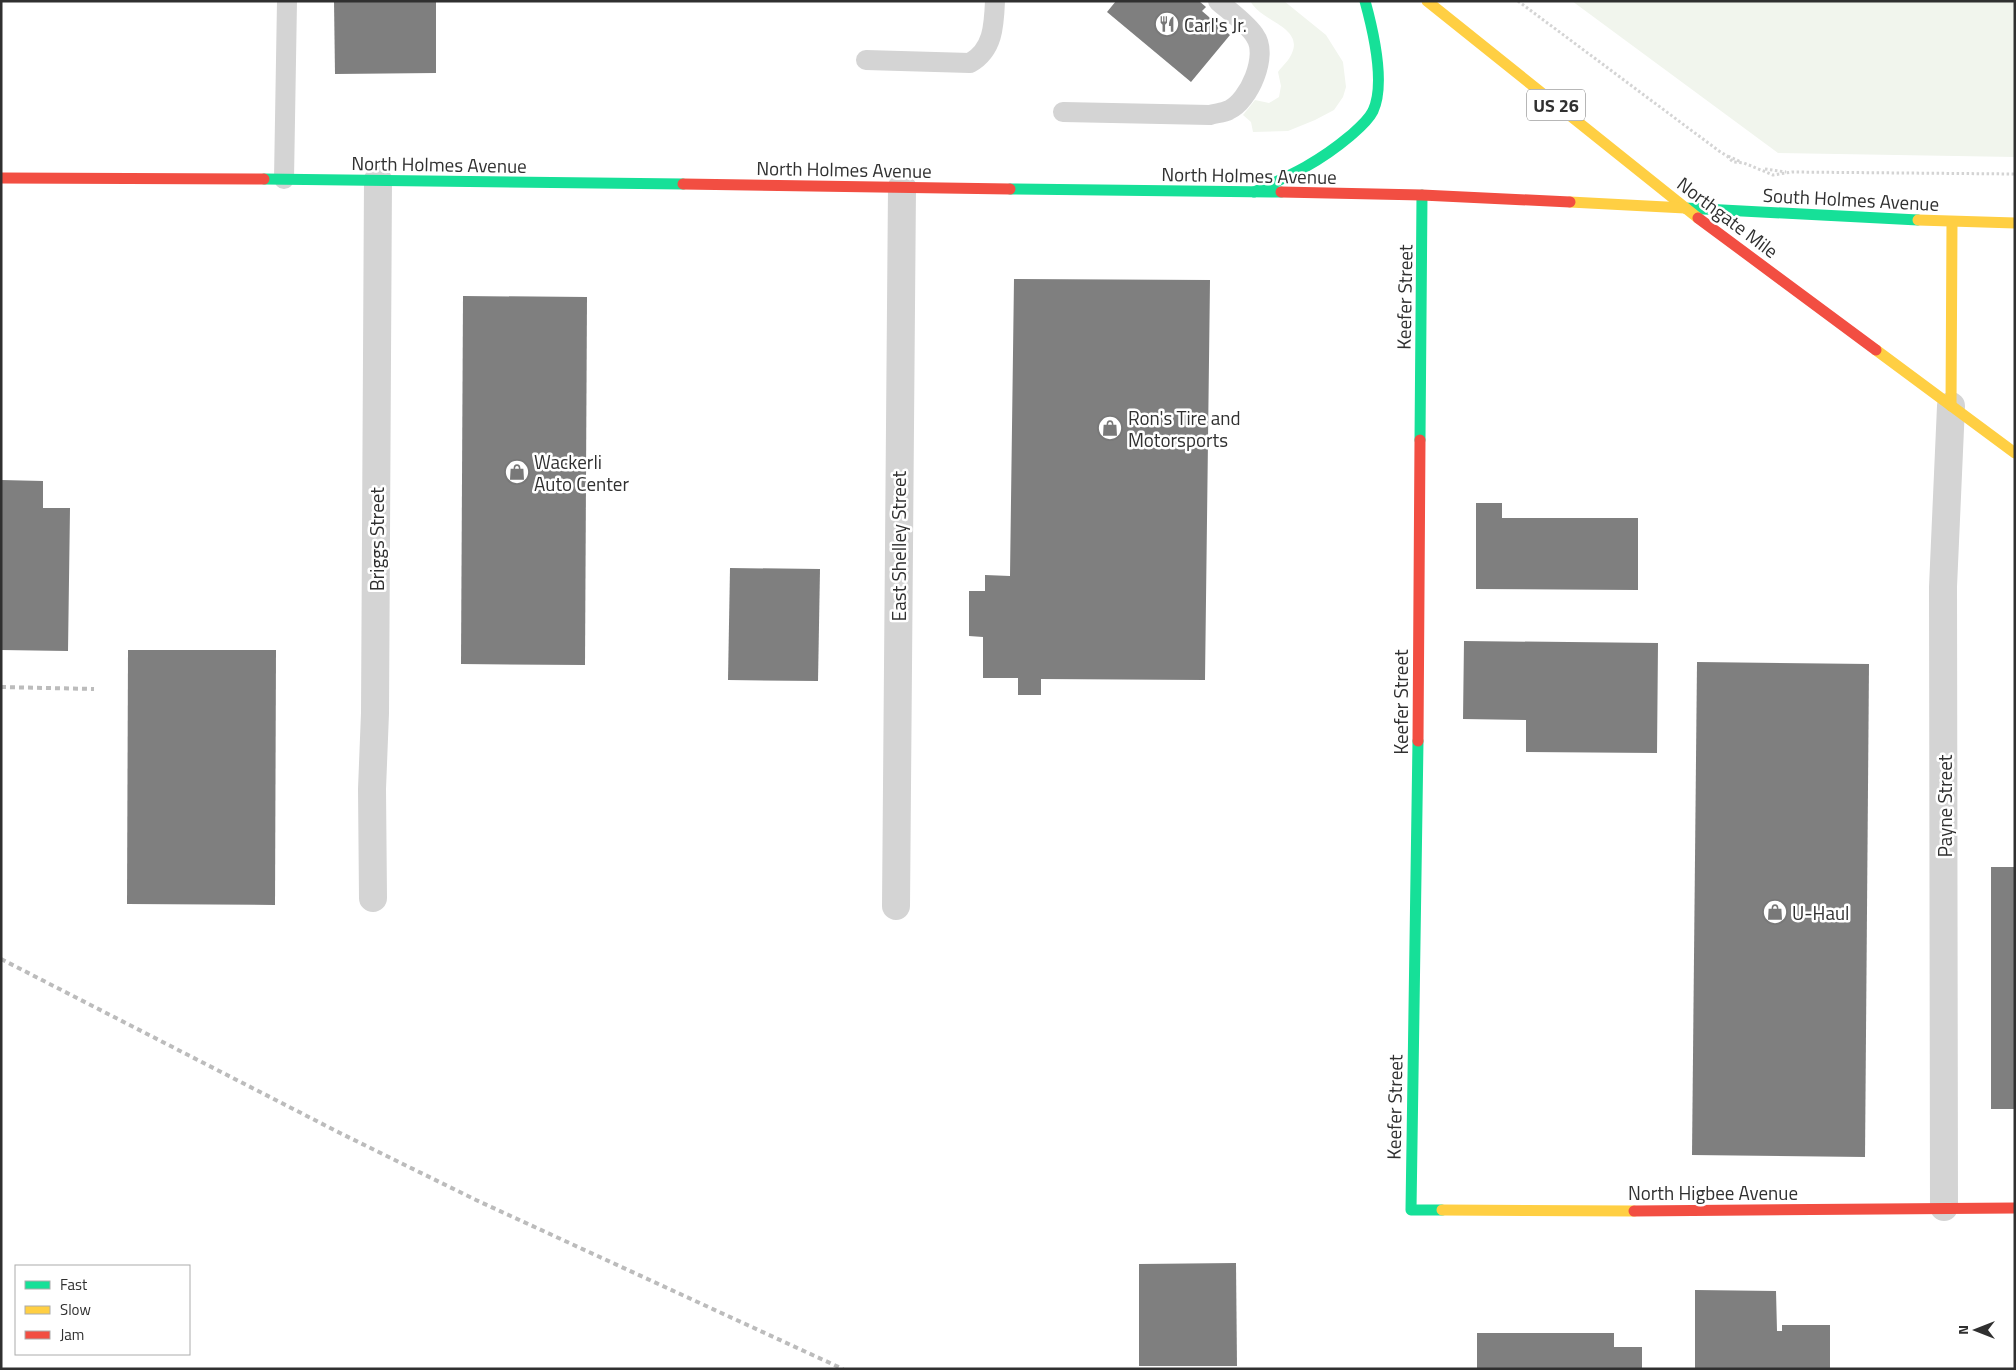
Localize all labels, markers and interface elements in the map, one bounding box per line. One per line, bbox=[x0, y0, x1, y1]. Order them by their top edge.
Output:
place label: Carl's Jr. bbox=[1184, 10, 1247, 39]
restaurant icon: Carl's Jr. bbox=[1154, 11, 1180, 37]
road number: US 26 bbox=[1527, 90, 1585, 120]
street label: North Holmes Avenue bbox=[351, 148, 527, 180]
street label: North Holmes Avenue bbox=[756, 153, 932, 185]
street label: North Holmes Avenue bbox=[1161, 159, 1337, 191]
street label: Northgate Mile bbox=[1671, 169, 1785, 265]
street label: South Holmes Avenue bbox=[1762, 180, 1940, 218]
street label: Keefer Street bbox=[1389, 244, 1419, 350]
place label: Ron's Tire and Motorsports bbox=[1128, 403, 1241, 454]
shop icon: Ron's Tire and Motorsports bbox=[1097, 415, 1123, 441]
place label: Wackerli Auto Center bbox=[534, 447, 629, 498]
shop icon: Wackerli Auto Center bbox=[504, 459, 530, 485]
street label: East Shelley Street bbox=[884, 471, 913, 621]
street label: Briggs Street bbox=[362, 487, 391, 591]
street label: Keefer Street bbox=[1386, 649, 1415, 755]
street label: Payne Street bbox=[1930, 754, 1959, 857]
place label: U-Haul bbox=[1792, 898, 1849, 927]
shop icon: U-Haul bbox=[1762, 899, 1788, 925]
street label: Keefer Street bbox=[1379, 1054, 1409, 1160]
street label: North Higbee Avenue bbox=[1628, 1178, 1798, 1207]
legend bbox=[15, 1265, 190, 1355]
text: Fast bbox=[60, 1273, 88, 1296]
text: Slow bbox=[60, 1298, 91, 1321]
north arrow bbox=[1951, 1305, 2001, 1355]
text: Jam bbox=[60, 1323, 84, 1346]
text: N bbox=[1952, 1325, 1973, 1335]

